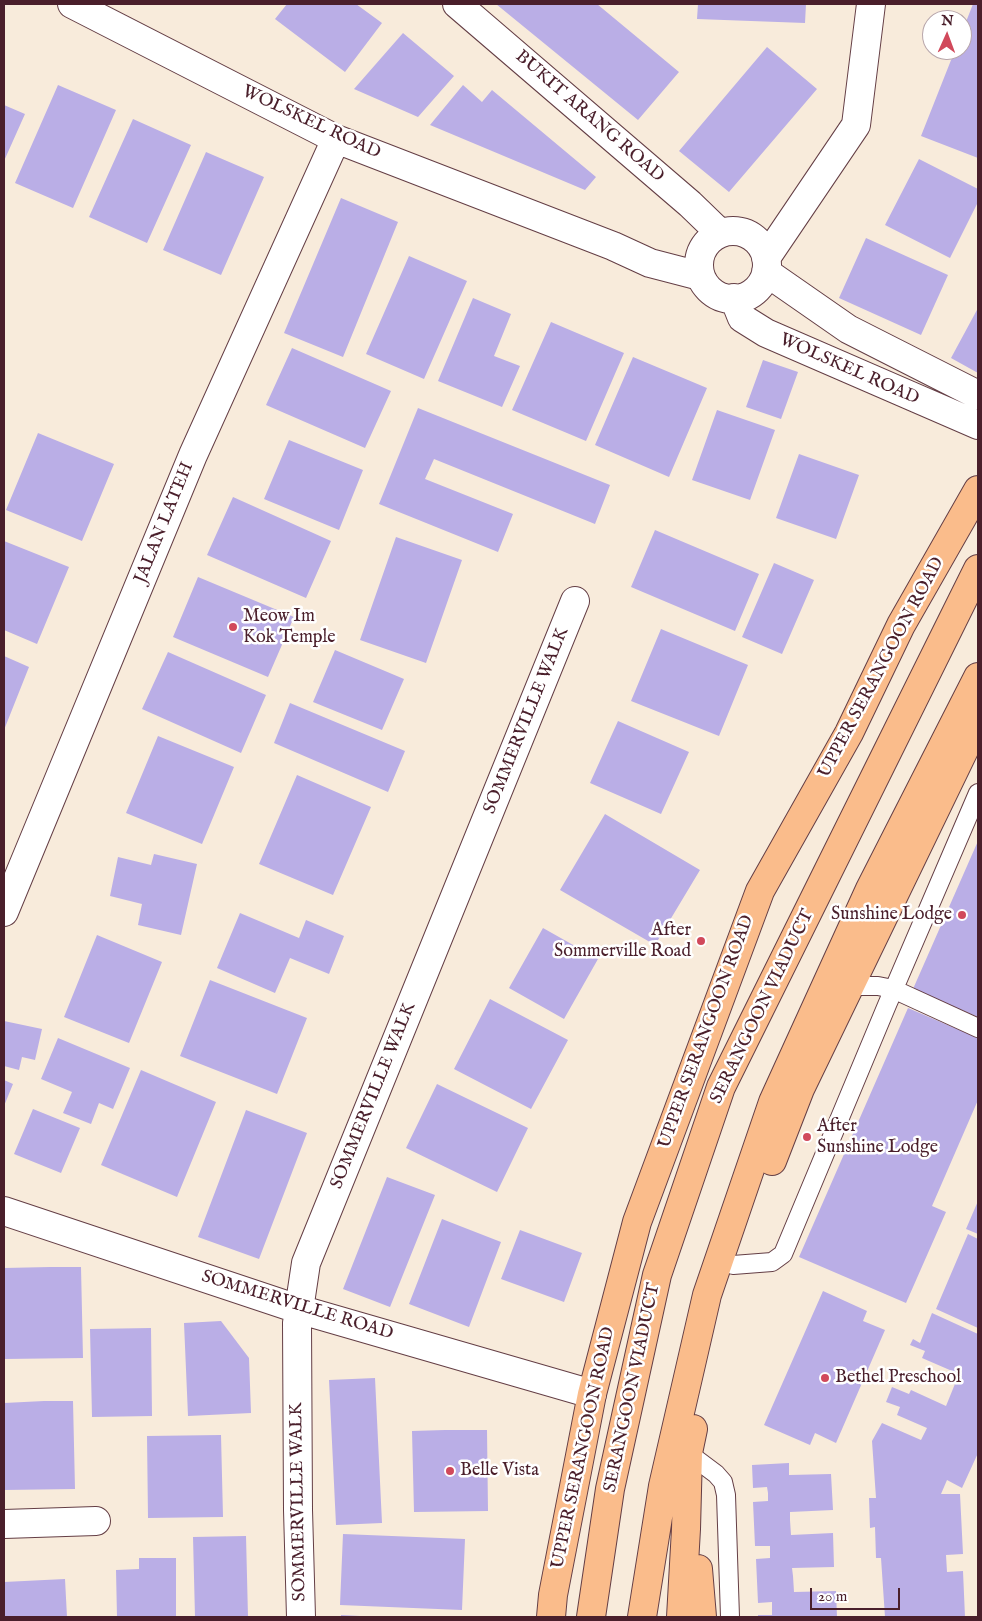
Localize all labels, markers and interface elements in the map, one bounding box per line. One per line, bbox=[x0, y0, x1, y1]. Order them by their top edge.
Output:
north arrow bbox=[922, 10, 972, 60]
text: N bbox=[941, 12, 954, 30]
street label: BUKIT ARANG ROAD bbox=[510, 46, 668, 188]
street label: WOLSKEL ROAD bbox=[238, 81, 384, 165]
street label: WOLSKEL ROAD bbox=[776, 330, 922, 410]
street label: JALAN LATEH bbox=[131, 459, 199, 587]
street label: UPPER SERANGOON ROAD bbox=[815, 554, 949, 782]
place label: Meow Im Kok Temple bbox=[243, 606, 336, 649]
marker: Meow Im Kok Temple bbox=[227, 621, 239, 633]
street label: SOMMERVILLE WALK bbox=[480, 625, 574, 817]
place label: Sunshine Lodge bbox=[831, 904, 952, 926]
street label: SERANGOON VIADUCT bbox=[707, 906, 819, 1108]
marker: Sunshine Lodge bbox=[956, 909, 968, 921]
street label: UPPER SERANGOON ROAD bbox=[655, 912, 759, 1152]
place label: After Sommerville Road bbox=[554, 920, 691, 962]
marker: After Sommerville Road bbox=[695, 935, 707, 947]
street label: SOMMERVILLE WALK bbox=[327, 1000, 421, 1192]
place label: After Sunshine Lodge bbox=[817, 1116, 938, 1158]
marker: After Sunshine Lodge bbox=[801, 1131, 813, 1143]
street label: SOMMERVILLE ROAD bbox=[199, 1267, 395, 1345]
street label: SERANGOON VIADUCT bbox=[600, 1281, 666, 1495]
street label: UPPER SERANGOON ROAD bbox=[548, 1325, 620, 1571]
place label: Bethel Preschool bbox=[835, 1367, 961, 1389]
marker: Bethel Preschool bbox=[819, 1372, 831, 1384]
street label: SOMMERVILLE WALK bbox=[286, 1402, 312, 1602]
place label: Belle Vista bbox=[460, 1460, 539, 1482]
marker: Belle Vista bbox=[444, 1465, 456, 1477]
scale bar bbox=[812, 1578, 902, 1610]
text: 20 m bbox=[818, 1587, 847, 1606]

